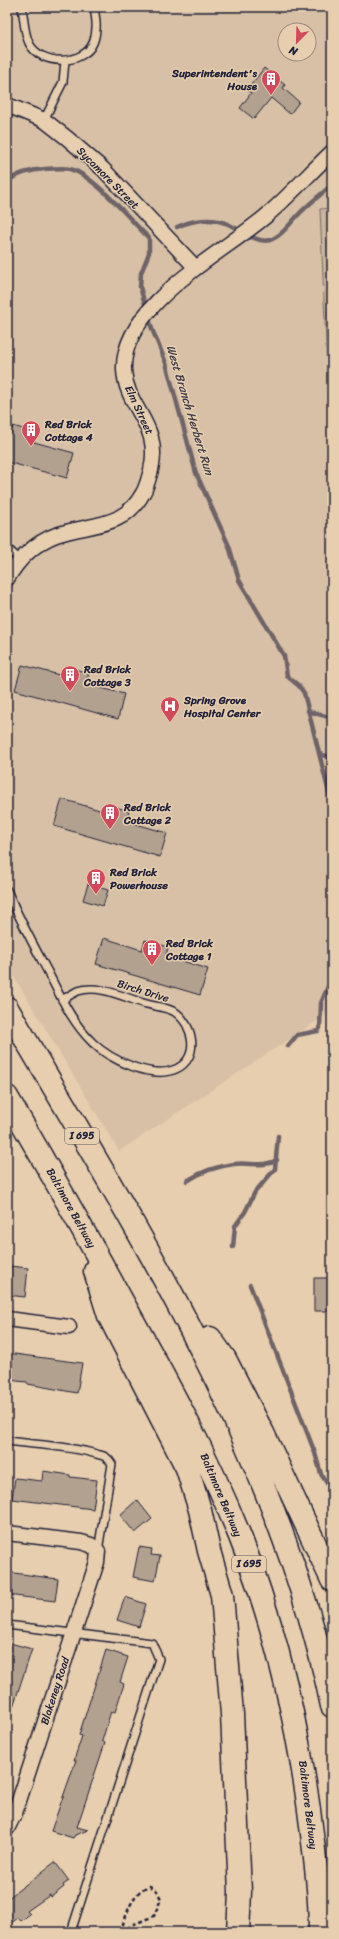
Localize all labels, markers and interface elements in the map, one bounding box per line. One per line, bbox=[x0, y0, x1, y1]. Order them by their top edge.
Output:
north arrow bbox=[277, 22, 317, 62]
text: N bbox=[286, 40, 301, 61]
place label: Superintendent's House bbox=[171, 64, 258, 96]
building icon: Superintendent's House bbox=[260, 68, 282, 96]
street label: Sycamore Street bbox=[72, 142, 144, 214]
water label: West Branch Herbert Run bbox=[160, 342, 221, 479]
street label: Elm Street bbox=[119, 382, 159, 438]
place label: Red Brick Cottage 4 bbox=[44, 415, 93, 447]
building icon: Red Brick Cottage 4 bbox=[20, 419, 42, 447]
place label: Red Brick Cottage 3 bbox=[83, 660, 132, 692]
building icon: Red Brick Cottage 3 bbox=[59, 664, 81, 692]
place label: Spring Grove Hospital Center bbox=[183, 691, 262, 723]
hospital icon: Spring Grove Hospital Center bbox=[159, 695, 181, 723]
place label: Red Brick Cottage 2 bbox=[123, 798, 172, 830]
building icon: Red Brick Cottage 2 bbox=[99, 802, 121, 830]
place label: Red Brick Powerhouse bbox=[109, 863, 168, 895]
building icon: Red Brick Powerhouse bbox=[85, 867, 107, 895]
place label: Red Brick Cottage 1 bbox=[165, 934, 214, 966]
building icon: Red Brick Cottage 1 bbox=[141, 938, 163, 966]
street label: Birch Drive bbox=[115, 974, 172, 1008]
road number: I 695 bbox=[65, 1128, 99, 1144]
street label: Baltimore Beltway bbox=[41, 1164, 101, 1252]
street label: Baltimore Beltway bbox=[195, 1450, 247, 1540]
road number: I 695 bbox=[232, 1556, 266, 1572]
street label: Blakeney Road bbox=[35, 1653, 75, 1727]
street label: Baltimore Beltway bbox=[293, 1759, 323, 1851]

